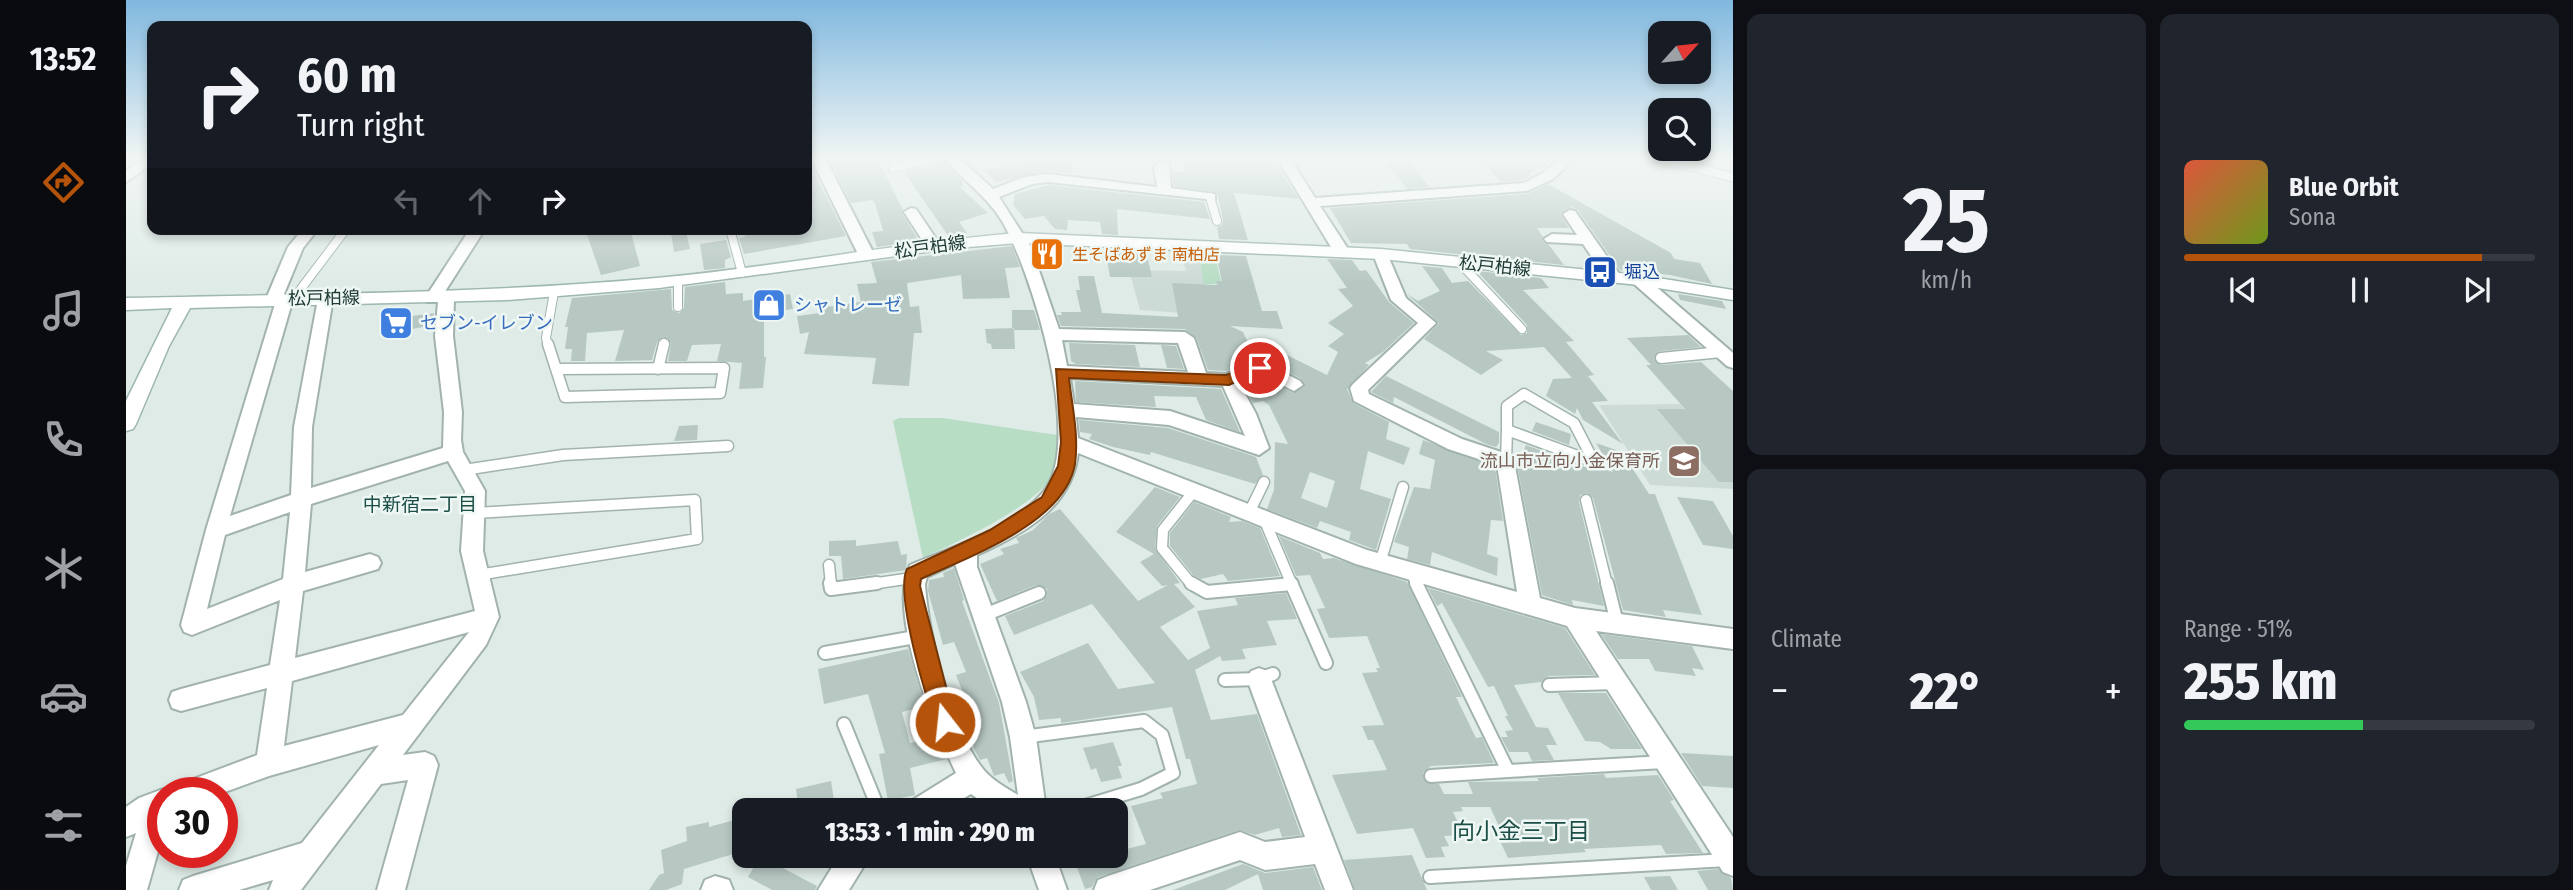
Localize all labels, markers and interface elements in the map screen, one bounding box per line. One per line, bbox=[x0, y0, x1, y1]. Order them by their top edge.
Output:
north arrow bbox=[1648, 21, 1712, 84]
map controls bbox=[1648, 21, 1711, 161]
text: 13:52 bbox=[30, 40, 96, 78]
text: 60 m bbox=[297, 46, 397, 105]
icon: right bbox=[182, 49, 273, 140]
button: search bbox=[1648, 98, 1711, 161]
text: Turn right bbox=[297, 106, 424, 144]
icon: directions bbox=[39, 158, 88, 207]
text: 25 bbox=[1903, 166, 1990, 275]
text: Blue Orbit bbox=[2289, 172, 2399, 203]
icon: left bbox=[388, 182, 426, 220]
icon: ahead bbox=[461, 182, 499, 220]
icon: right bbox=[534, 182, 572, 220]
text: Sona bbox=[2289, 203, 2336, 231]
street label: 松戸柏線 bbox=[893, 231, 967, 263]
restaurant icon: 生そばあずま 南柏店 bbox=[1028, 235, 1066, 273]
place label: 生そばあずま 南柏店 bbox=[1072, 245, 1220, 264]
street label: 松戸柏線 bbox=[1458, 251, 1532, 281]
bus stop icon: 堀込 bbox=[1581, 253, 1619, 291]
place label: 堀込 bbox=[1624, 261, 1660, 283]
text: km/h bbox=[1921, 266, 1972, 294]
icon: previous bbox=[2224, 271, 2262, 309]
icon: pause bbox=[2341, 271, 2379, 309]
icon: next bbox=[2458, 271, 2496, 309]
icon: music bbox=[39, 286, 88, 335]
street label: 松戸柏線 bbox=[288, 286, 360, 310]
shop icon: シャトレーゼ bbox=[750, 286, 788, 324]
place label: シャトレーゼ bbox=[794, 294, 902, 316]
supermarket icon: セブン-イレブン bbox=[377, 304, 415, 342]
place label: セブン-イレブン bbox=[420, 312, 553, 334]
pin bbox=[1230, 338, 1290, 398]
icon: arrive bbox=[1241, 349, 1279, 387]
icon: phone bbox=[39, 415, 88, 464]
school or university icon: 流山市立向小金保育所 bbox=[1665, 442, 1703, 480]
place label: 流山市立向小金保育所 bbox=[1480, 450, 1660, 472]
district label: 中新宿二丁目 bbox=[363, 493, 477, 516]
icon: climate bbox=[39, 544, 88, 593]
text: Range · 51% bbox=[2184, 615, 2293, 643]
text: Climate bbox=[1771, 625, 1842, 653]
text: 255 km bbox=[2184, 650, 2337, 713]
text: 22° bbox=[1910, 660, 1983, 723]
text: − bbox=[1771, 668, 1788, 714]
text: + bbox=[2105, 668, 2122, 714]
icon: car bbox=[39, 672, 88, 721]
position arrow bbox=[908, 685, 982, 759]
speed limit sign: 30 bbox=[147, 777, 238, 868]
icon: filters bbox=[39, 801, 88, 850]
text: 13:53 · 1 min · 290 m bbox=[825, 817, 1035, 848]
district label: 向小金三丁目 bbox=[1452, 817, 1590, 845]

